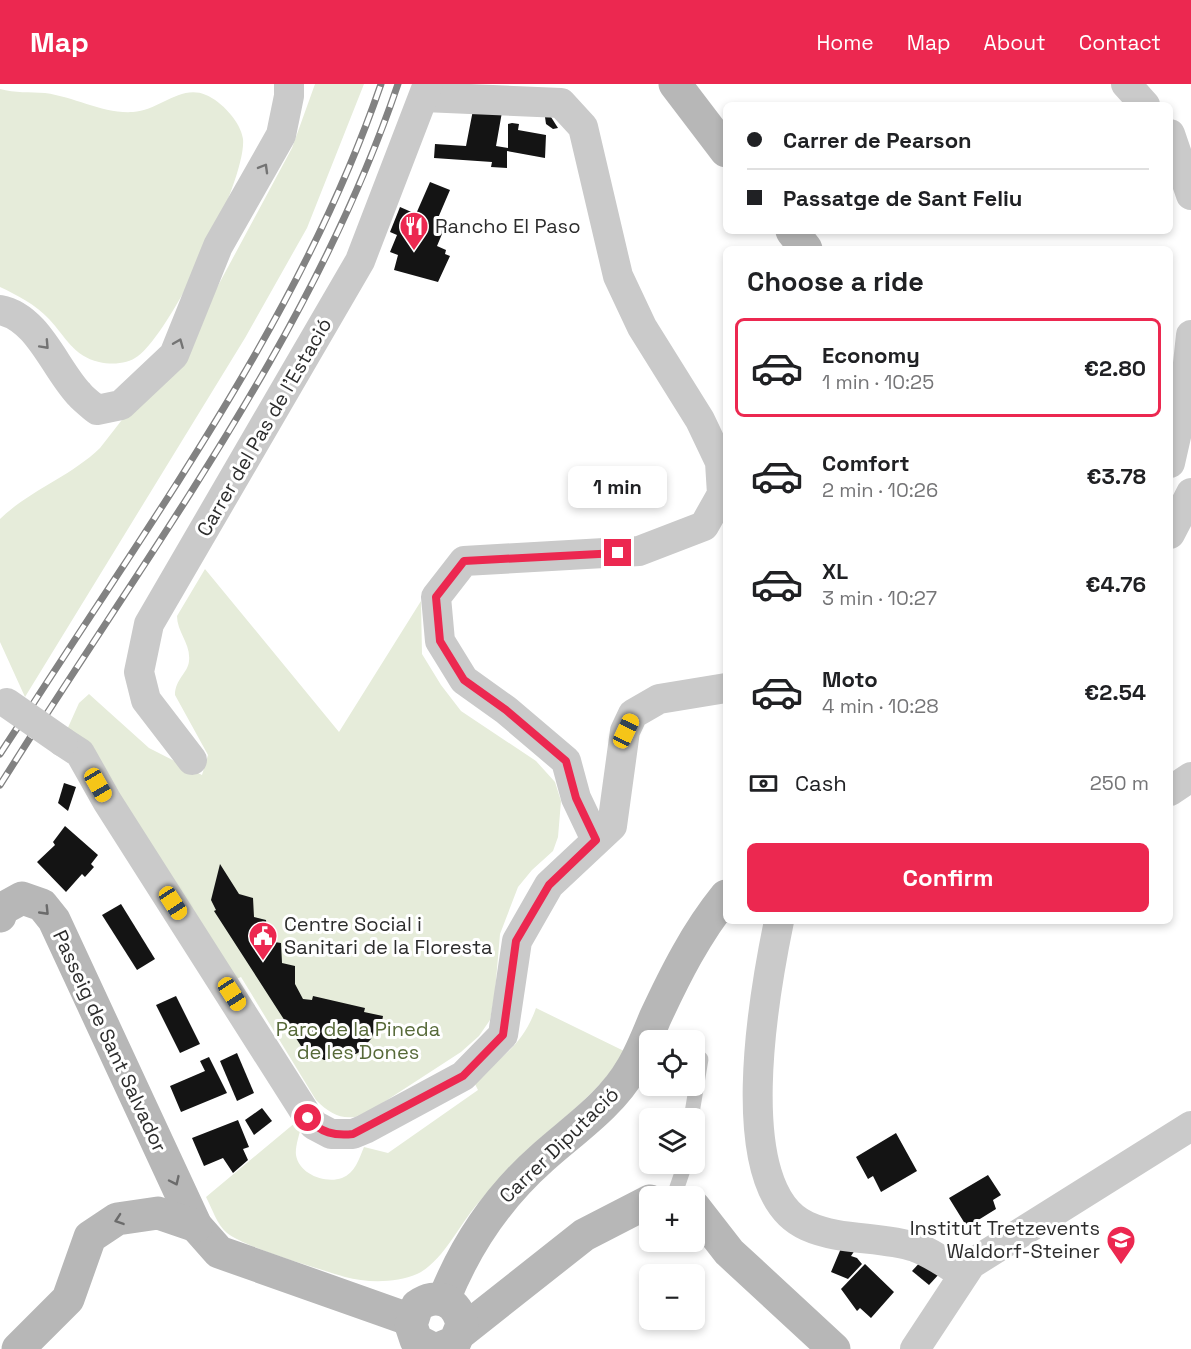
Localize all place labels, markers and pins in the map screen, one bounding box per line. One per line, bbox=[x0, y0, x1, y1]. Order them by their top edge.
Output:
restaurant icon: Rancho El Paso bbox=[398, 210, 430, 252]
place label: Rancho El Paso bbox=[435, 213, 581, 239]
place label: Centre Social i Sanitari de la Floresta bbox=[284, 911, 493, 960]
public building icon: Centre Social i Sanitari de la Floresta bbox=[247, 920, 279, 962]
place label: Institut Tretzevents Waldorf-Steiner bbox=[910, 1215, 1100, 1264]
school or university icon: Institut Tretzevents Waldorf-Steiner bbox=[1105, 1224, 1137, 1266]

